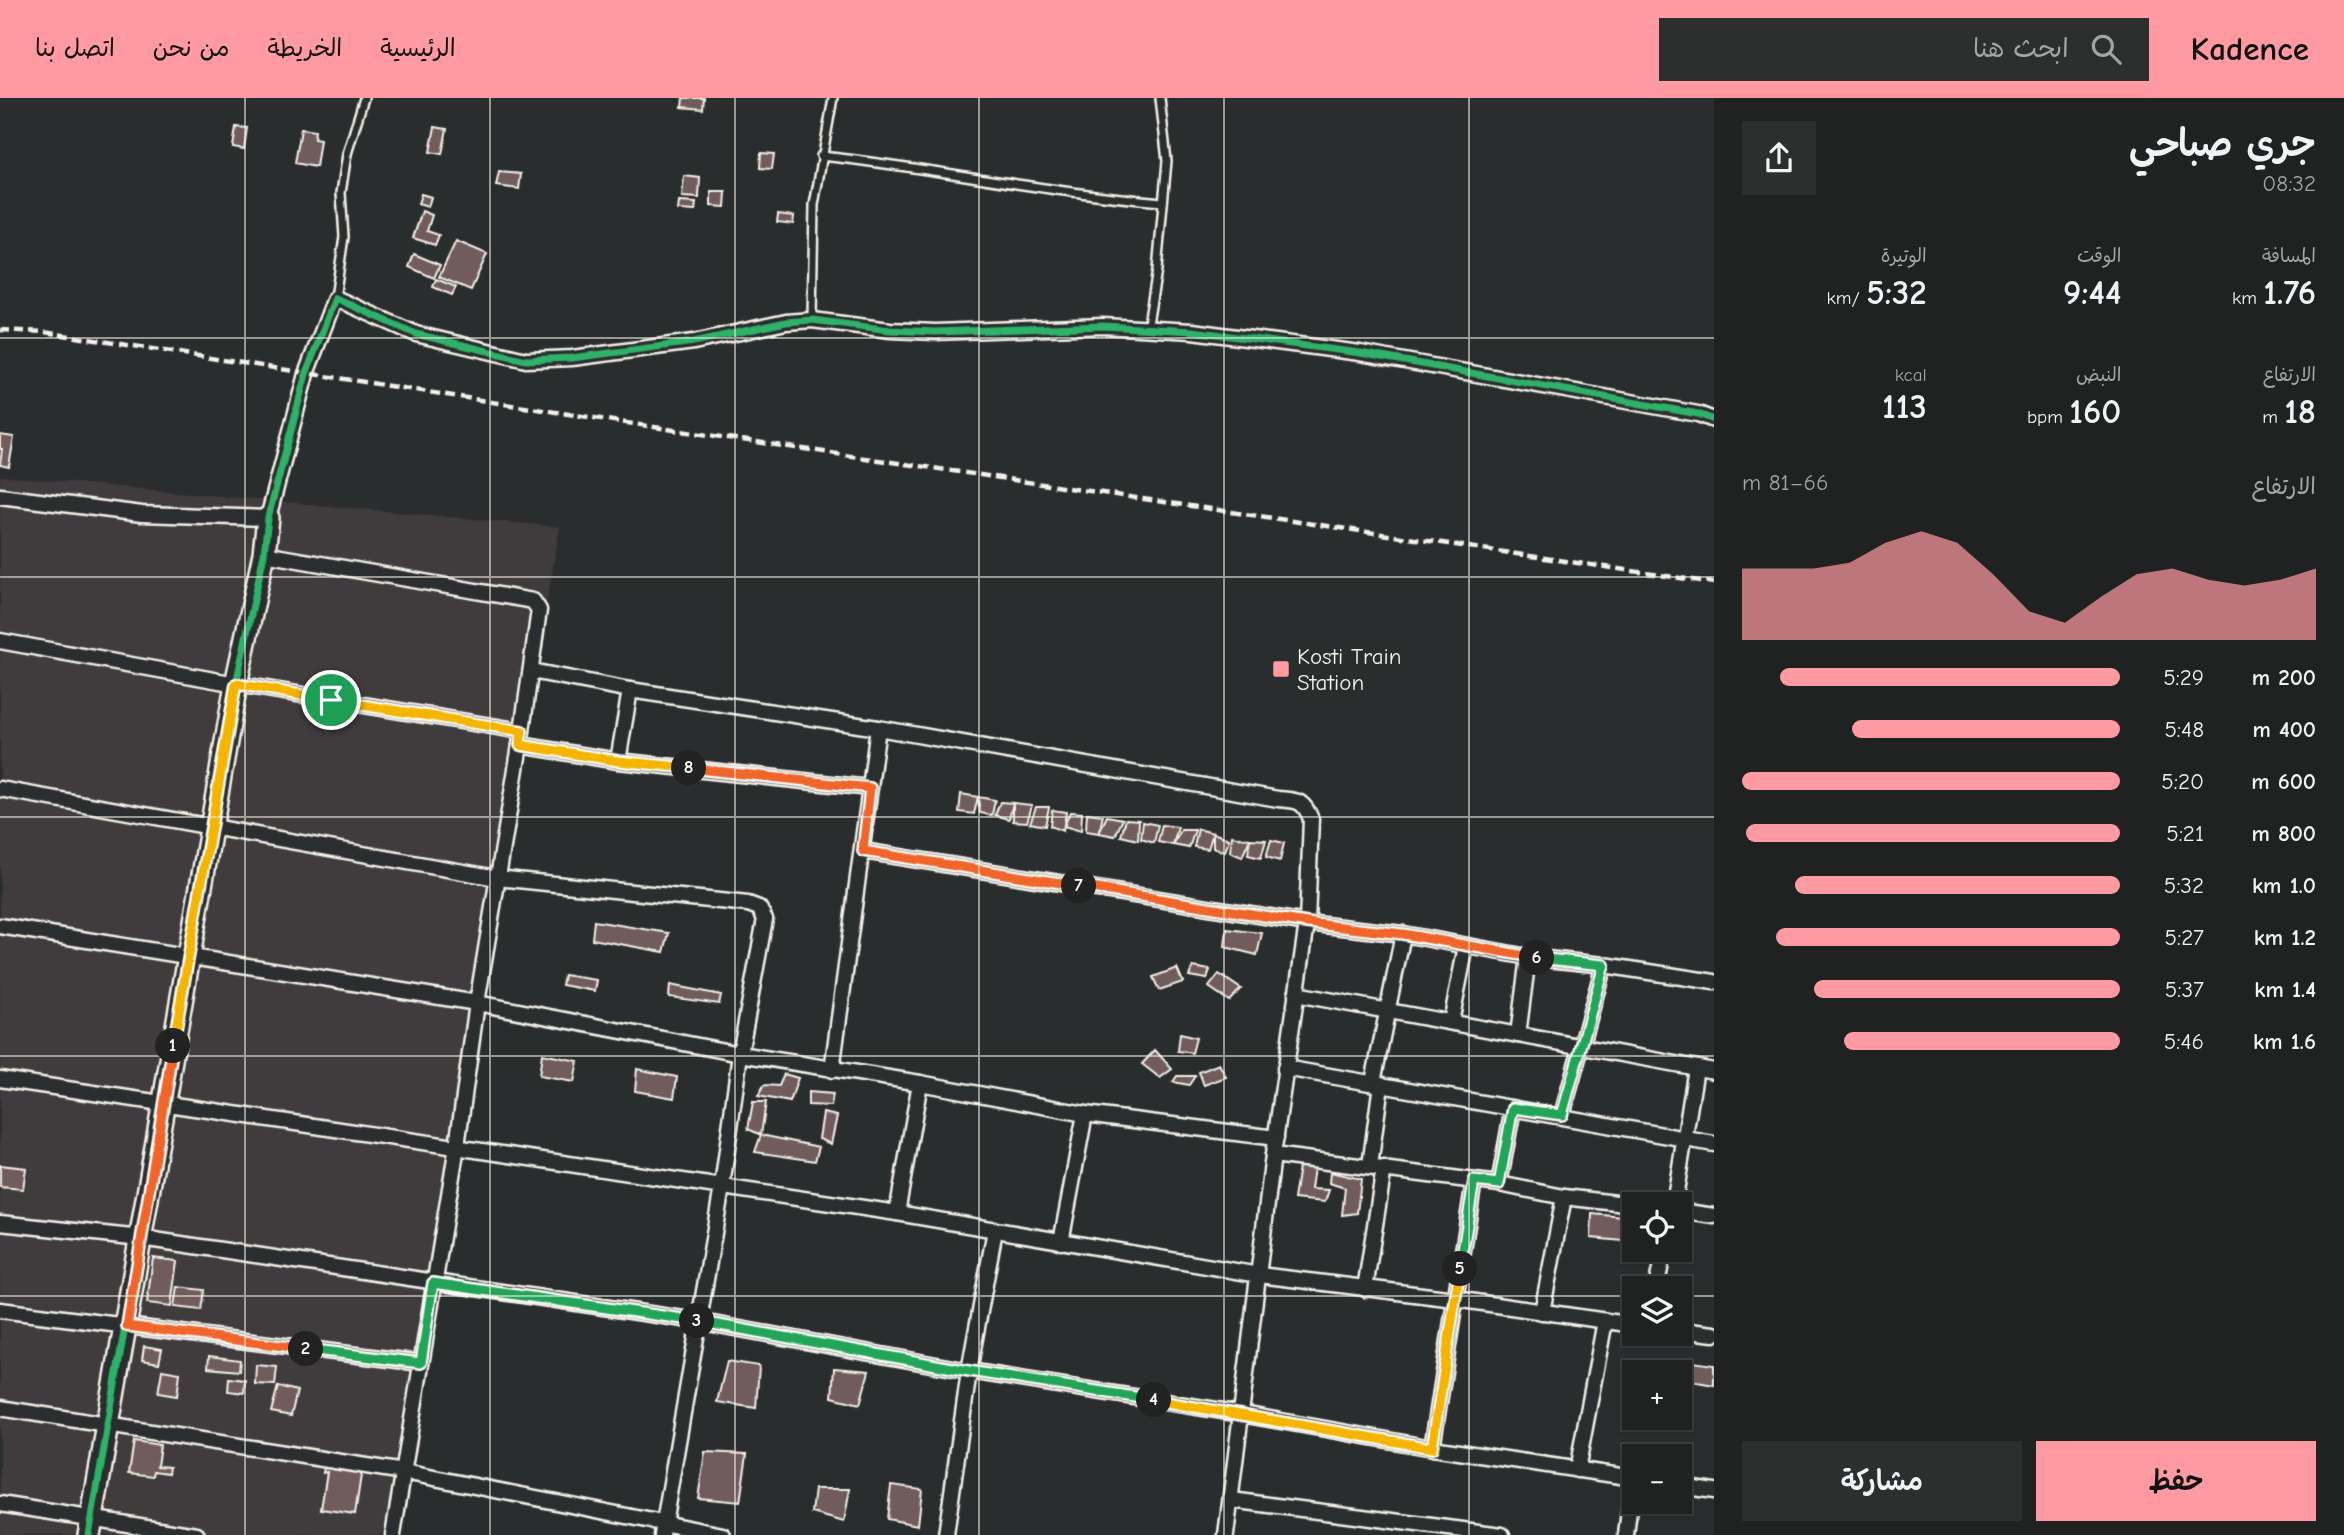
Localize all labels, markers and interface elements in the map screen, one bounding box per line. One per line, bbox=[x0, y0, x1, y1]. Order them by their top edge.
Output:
search box bbox=[1659, 18, 2149, 81]
icon: search bbox=[2087, 30, 2125, 68]
text: Kadence bbox=[2191, 30, 2309, 68]
text: اتصل بنا bbox=[35, 34, 115, 62]
text: من نحن bbox=[153, 34, 229, 62]
text: الخريطة bbox=[267, 34, 342, 62]
text: الرئيسية bbox=[380, 34, 456, 62]
text: ابحث هنا bbox=[1973, 34, 2069, 64]
button: share bbox=[1742, 121, 1816, 195]
text: جري صباحي bbox=[2129, 122, 2316, 166]
text: 08:32 bbox=[2262, 170, 2316, 197]
text: الوتيرة bbox=[1881, 245, 1927, 267]
text: الوقت bbox=[2077, 245, 2121, 267]
text: المسافة bbox=[2262, 245, 2316, 267]
text: 5:32 bbox=[1866, 272, 1927, 313]
text: 9:44 bbox=[2063, 272, 2121, 313]
text: 1.76 bbox=[2263, 272, 2316, 313]
text: /km bbox=[1827, 287, 1866, 309]
text: km bbox=[2232, 287, 2263, 309]
text: kcal bbox=[1895, 364, 1927, 386]
text: النبض bbox=[2076, 364, 2121, 386]
text: الارتفاع bbox=[2263, 364, 2316, 386]
text: 113 bbox=[1882, 386, 1927, 427]
text: 160 bbox=[2069, 391, 2121, 432]
text: 18 bbox=[2284, 391, 2316, 432]
text: bpm bbox=[2027, 406, 2069, 428]
text: m bbox=[2262, 406, 2284, 428]
text: 66–81 m bbox=[1742, 469, 1828, 496]
text: الارتفاع bbox=[2252, 473, 2316, 500]
place label: Kosti Train Station bbox=[1297, 643, 1401, 696]
marker: Kosti Train Station bbox=[1271, 659, 1291, 679]
text: 5:29 bbox=[2163, 664, 2204, 691]
text: 200 m bbox=[2252, 664, 2316, 691]
pin bbox=[301, 670, 361, 730]
icon: arrive bbox=[312, 681, 350, 719]
text: 5:48 bbox=[2164, 716, 2204, 743]
text: 400 m bbox=[2252, 716, 2316, 743]
pin: 8 bbox=[672, 750, 706, 786]
text: 8 bbox=[684, 756, 693, 778]
text: 5:20 bbox=[2161, 768, 2204, 795]
text: 600 m bbox=[2251, 768, 2316, 795]
text: 5:21 bbox=[2166, 820, 2204, 847]
text: 800 m bbox=[2251, 820, 2316, 847]
pin: 7 bbox=[1062, 868, 1096, 904]
text: 5:32 bbox=[2164, 872, 2204, 899]
text: 1.0 km bbox=[2252, 872, 2316, 899]
text: 7 bbox=[1074, 874, 1083, 896]
text: 5:27 bbox=[2165, 924, 2204, 951]
text: 1.2 km bbox=[2254, 924, 2316, 951]
pin: 6 bbox=[1520, 940, 1554, 976]
text: 6 bbox=[1532, 946, 1541, 968]
text: 5:37 bbox=[2165, 976, 2204, 1003]
text: 1.4 km bbox=[2254, 976, 2316, 1003]
pin: 1 bbox=[156, 1028, 190, 1063]
text: 5:46 bbox=[2164, 1028, 2204, 1055]
text: 1.6 km bbox=[2253, 1028, 2316, 1055]
text: 1 bbox=[169, 1034, 176, 1056]
map controls bbox=[1622, 1192, 1692, 1514]
button: locate bbox=[1622, 1192, 1692, 1262]
pin: 5 bbox=[1442, 1252, 1478, 1286]
text: 5 bbox=[1454, 1257, 1465, 1279]
button: layers bbox=[1622, 1276, 1692, 1346]
pin: 3 bbox=[680, 1304, 714, 1338]
text: 3 bbox=[692, 1309, 701, 1331]
pin: 2 bbox=[288, 1332, 324, 1366]
text: 2 bbox=[301, 1337, 310, 1359]
button: + bbox=[1622, 1360, 1692, 1430]
pin: 4 bbox=[1136, 1382, 1172, 1418]
text: 4 bbox=[1149, 1388, 1158, 1410]
button: مشاركة bbox=[1742, 1441, 2022, 1521]
button: حفظ bbox=[2036, 1441, 2316, 1521]
button: − bbox=[1622, 1444, 1692, 1514]

